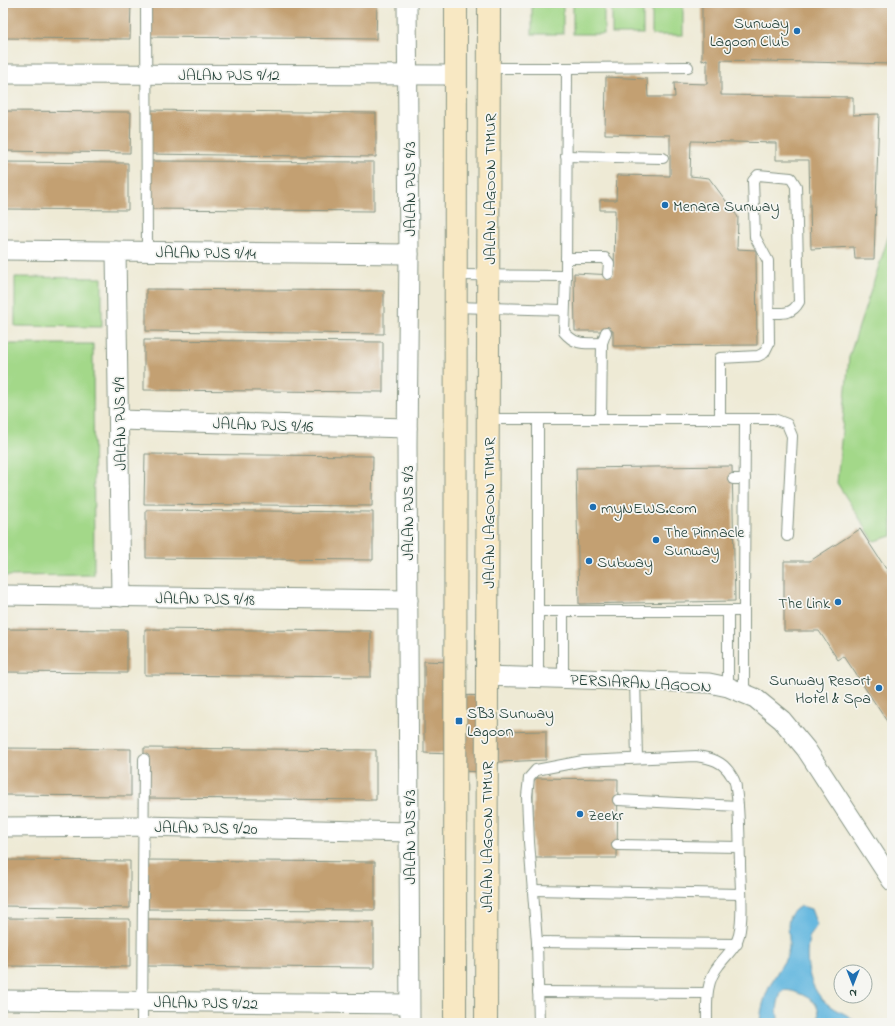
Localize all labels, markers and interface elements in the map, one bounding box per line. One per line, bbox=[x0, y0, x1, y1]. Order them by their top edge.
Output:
place label: Sunway Lagoon Club bbox=[710, 12, 790, 54]
marker: Sunway Lagoon Club bbox=[792, 26, 802, 36]
street label: JALAN PJS 9/12 bbox=[178, 64, 280, 88]
street label: JALAN LAGOON TIMUR bbox=[479, 113, 503, 265]
street label: JALAN PJS 9/3 bbox=[399, 141, 423, 237]
place label: Menara Sunway bbox=[673, 195, 779, 219]
marker: Menara Sunway bbox=[660, 200, 670, 210]
street label: JALAN PJS 9/14 bbox=[156, 241, 257, 267]
street label: JALAN PJS 9/9 bbox=[108, 377, 134, 471]
street label: JALAN PJS 9/16 bbox=[212, 412, 314, 440]
street label: JALAN LAGOON TIMUR bbox=[478, 437, 502, 589]
street label: JALAN PJS 9/3 bbox=[397, 465, 421, 561]
place label: myNEWS.com bbox=[601, 497, 697, 521]
marker: myNEWS.com bbox=[588, 502, 598, 512]
place label: The Pinnacle Sunway bbox=[664, 521, 745, 563]
marker: The Pinnacle Sunway bbox=[651, 535, 661, 545]
place label: Subway bbox=[597, 551, 653, 575]
marker: Subway bbox=[584, 556, 594, 566]
street label: JALAN PJS 9/18 bbox=[155, 587, 255, 613]
place label: The Link bbox=[778, 592, 831, 616]
marker: The Link bbox=[833, 597, 843, 607]
street label: PERSIARAN LAGOON bbox=[570, 668, 712, 700]
place label: Sunway Resort Hotel & Spa bbox=[769, 669, 872, 711]
marker: Sunway Resort Hotel & Spa bbox=[874, 683, 884, 693]
place label: SB3 Sunway Lagoon bbox=[467, 702, 554, 744]
marker: SB3 Sunway Lagoon bbox=[454, 716, 464, 726]
street label: JALAN LAGOON TIMUR bbox=[476, 761, 500, 913]
street label: JALAN PJS 9/3 bbox=[399, 789, 423, 885]
place label: Zeekr bbox=[588, 804, 623, 828]
marker: Zeekr bbox=[575, 809, 585, 819]
street label: JALAN PJS 9/20 bbox=[154, 816, 258, 842]
north arrow bbox=[833, 964, 873, 1004]
text: N bbox=[849, 985, 857, 1001]
street label: JALAN PJS 9/22 bbox=[154, 991, 258, 1017]

